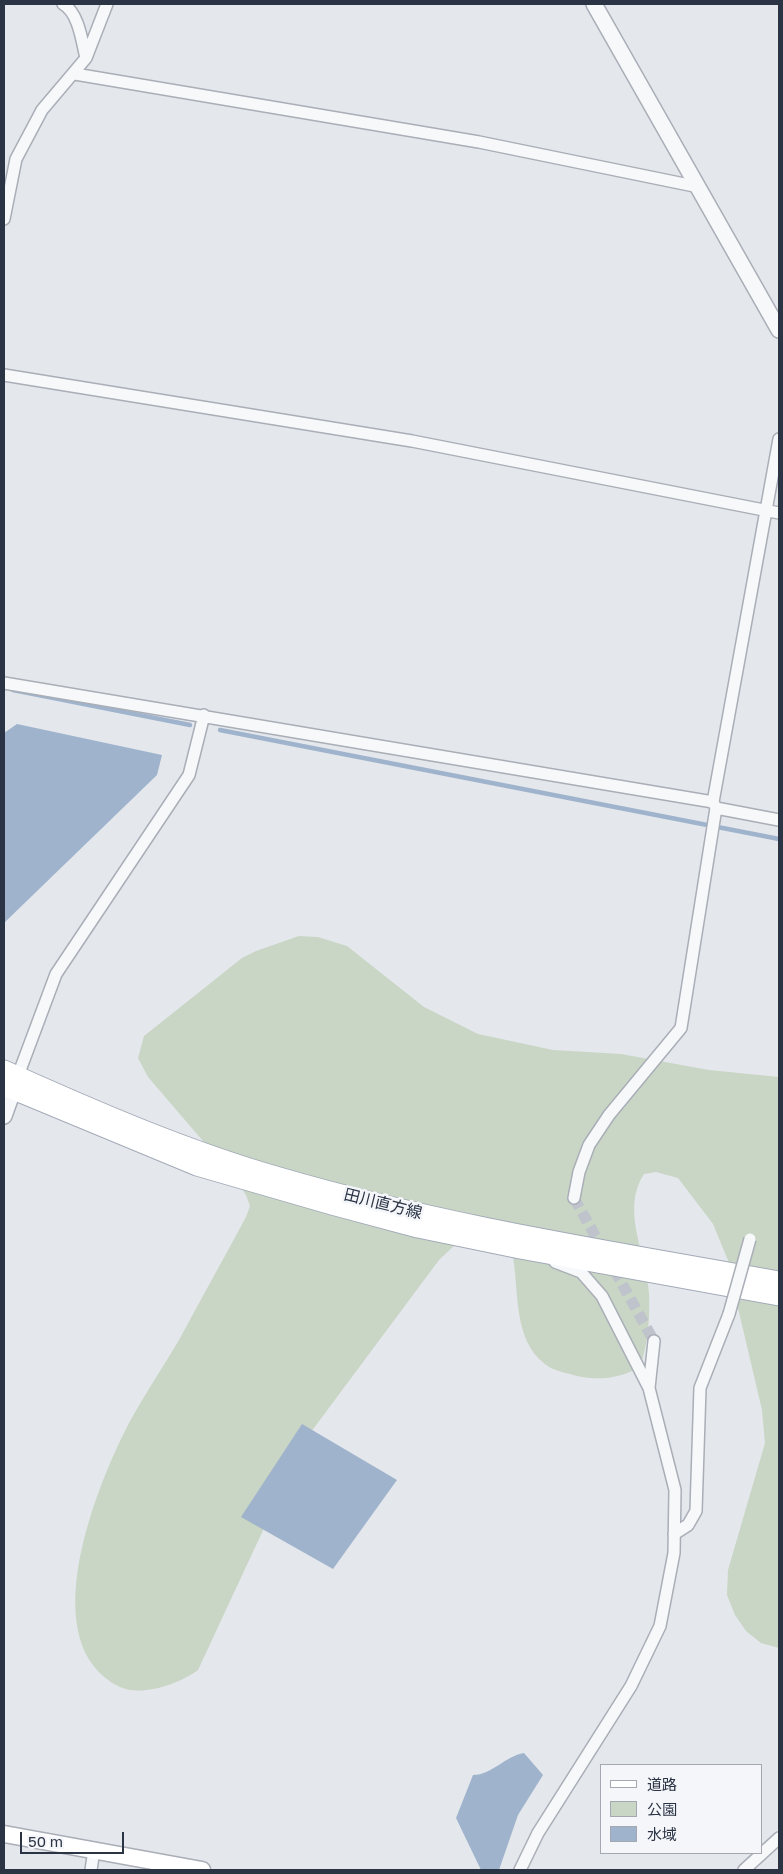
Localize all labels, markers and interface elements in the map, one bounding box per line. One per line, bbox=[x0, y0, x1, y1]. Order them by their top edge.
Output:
street label: 田川直方線 bbox=[342, 1185, 424, 1223]
legend bbox=[600, 1764, 763, 1854]
text: 道路 bbox=[647, 1775, 677, 1793]
text: 公園 bbox=[647, 1800, 677, 1818]
scale bar bbox=[22, 1822, 126, 1854]
text: 水域 bbox=[647, 1825, 677, 1843]
text: 50 m bbox=[28, 1832, 63, 1850]

